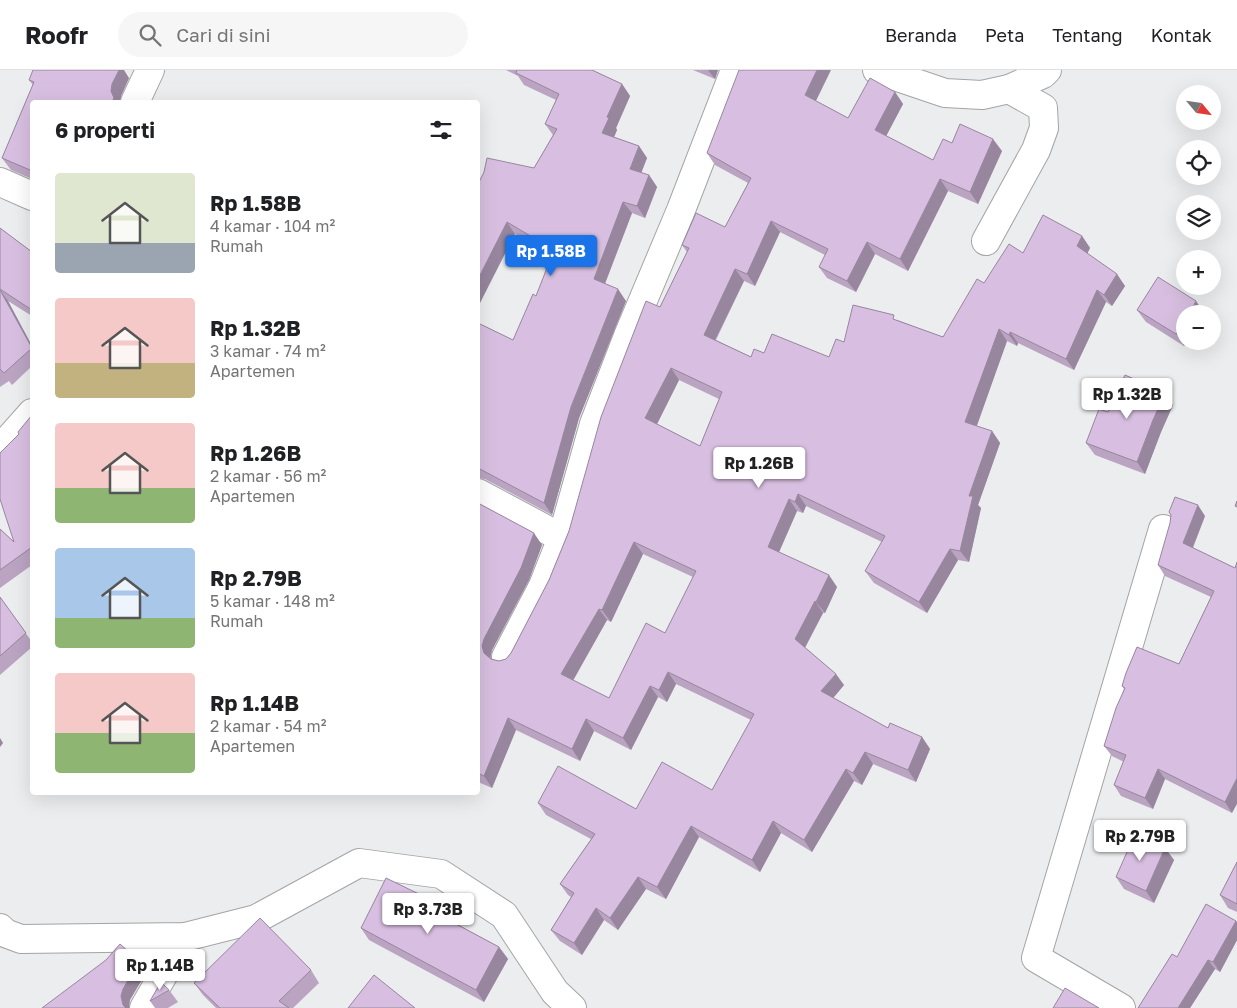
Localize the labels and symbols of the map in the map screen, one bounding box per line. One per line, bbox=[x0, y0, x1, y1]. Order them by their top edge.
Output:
north arrow bbox=[1176, 85, 1221, 130]
pin: Rp 1.58B bbox=[499, 234, 603, 277]
pin: Rp 1.32B bbox=[1075, 378, 1179, 420]
pin: Rp 1.26B bbox=[707, 446, 811, 489]
pin: Rp 2.79B bbox=[1088, 820, 1192, 862]
pin: Rp 3.73B bbox=[376, 892, 480, 935]
pin: Rp 1.14B bbox=[108, 948, 212, 991]

